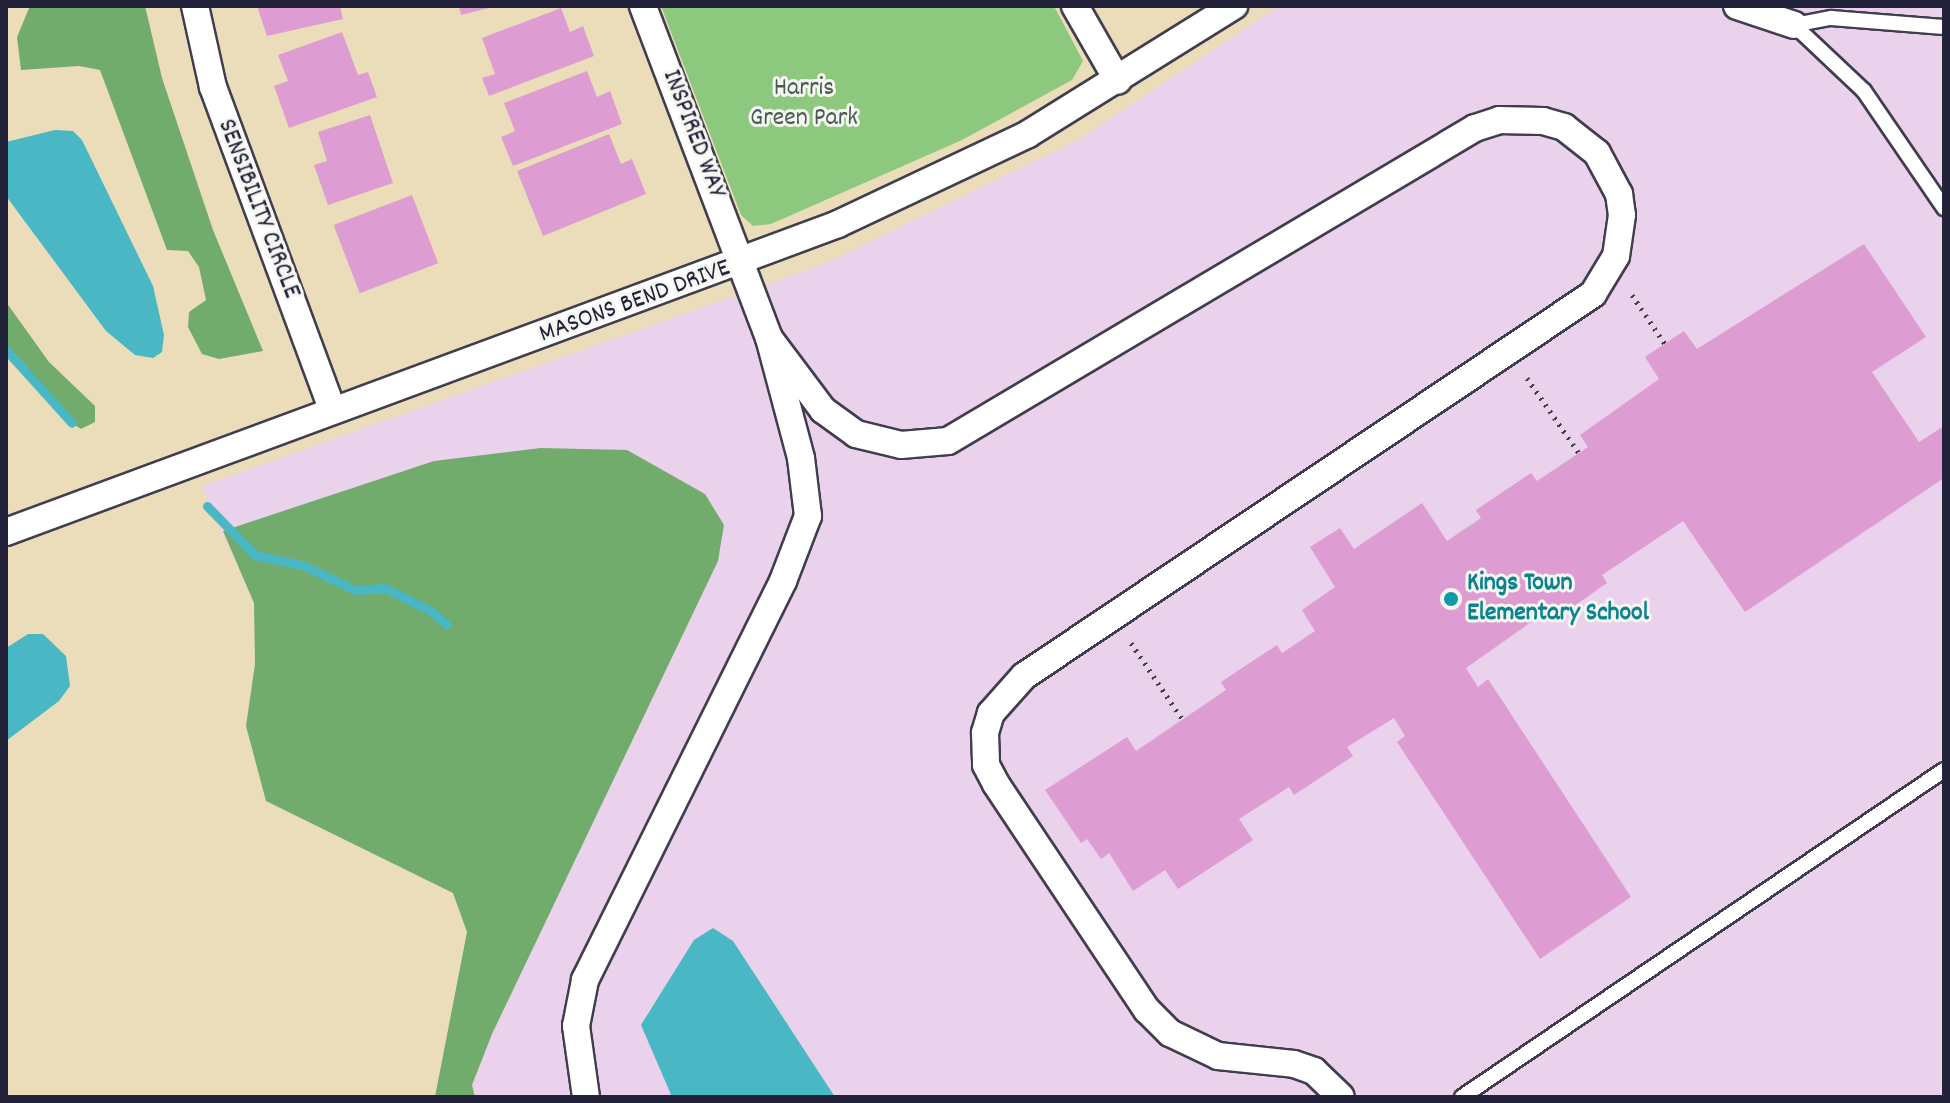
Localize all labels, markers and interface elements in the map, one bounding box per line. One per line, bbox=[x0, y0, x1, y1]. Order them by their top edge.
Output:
street label: INSPIRED WAY bbox=[654, 66, 732, 202]
park label: Harris Green Park bbox=[750, 73, 858, 134]
street label: SENSIBILITY CIRCLE bbox=[209, 115, 307, 303]
street label: MASONS BEND DRIVE bbox=[535, 253, 735, 351]
place label: Kings Town Elementary School bbox=[1467, 568, 1649, 630]
marker: Kings Town Elementary School bbox=[1442, 590, 1460, 608]

